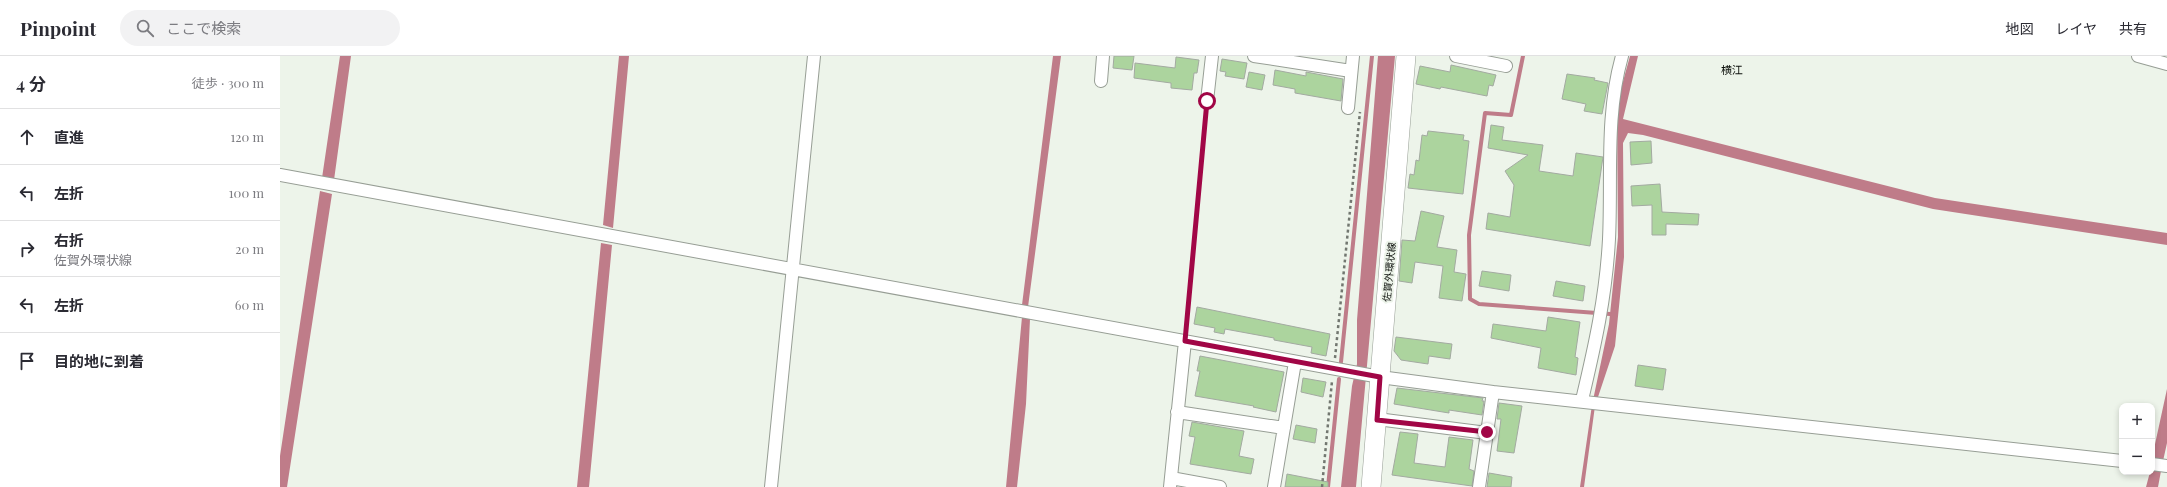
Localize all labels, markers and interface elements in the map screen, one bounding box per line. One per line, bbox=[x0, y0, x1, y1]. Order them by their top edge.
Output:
search box bbox=[120, 10, 400, 46]
text: Pinpoint bbox=[20, 15, 96, 41]
icon: search bbox=[134, 17, 156, 39]
text: ここで検索 bbox=[166, 18, 241, 38]
text: 地図 bbox=[2005, 19, 2033, 38]
text: レイヤ bbox=[2055, 19, 2097, 38]
text: 共有 bbox=[2119, 19, 2147, 38]
district label: 横江 bbox=[1721, 62, 1743, 77]
text: 4 分 bbox=[16, 72, 46, 94]
text: 徒歩 · 300 m bbox=[192, 74, 264, 91]
route start bbox=[1198, 92, 1216, 110]
icon: ahead bbox=[16, 126, 38, 148]
text: 直進 bbox=[54, 127, 84, 147]
text: 120 m bbox=[230, 128, 264, 145]
icon: left bbox=[16, 182, 38, 204]
text: 左折 bbox=[54, 183, 84, 203]
text: 100 m bbox=[229, 184, 264, 201]
text: 右折 bbox=[54, 230, 84, 250]
icon: right bbox=[16, 238, 38, 260]
text: 20 m bbox=[235, 240, 264, 257]
street label: 佐賀外環状線 bbox=[1379, 242, 1399, 302]
text: 佐賀外環状線 bbox=[54, 251, 132, 268]
icon: left bbox=[16, 294, 38, 316]
text: 左折 bbox=[54, 295, 84, 315]
text: 60 m bbox=[235, 296, 264, 313]
icon: arrive bbox=[16, 350, 38, 372]
text: 目的地に到着 bbox=[54, 351, 144, 371]
map controls bbox=[2119, 403, 2155, 475]
button: + bbox=[2119, 403, 2155, 439]
route end bbox=[1478, 423, 1496, 441]
button: − bbox=[2119, 439, 2155, 475]

